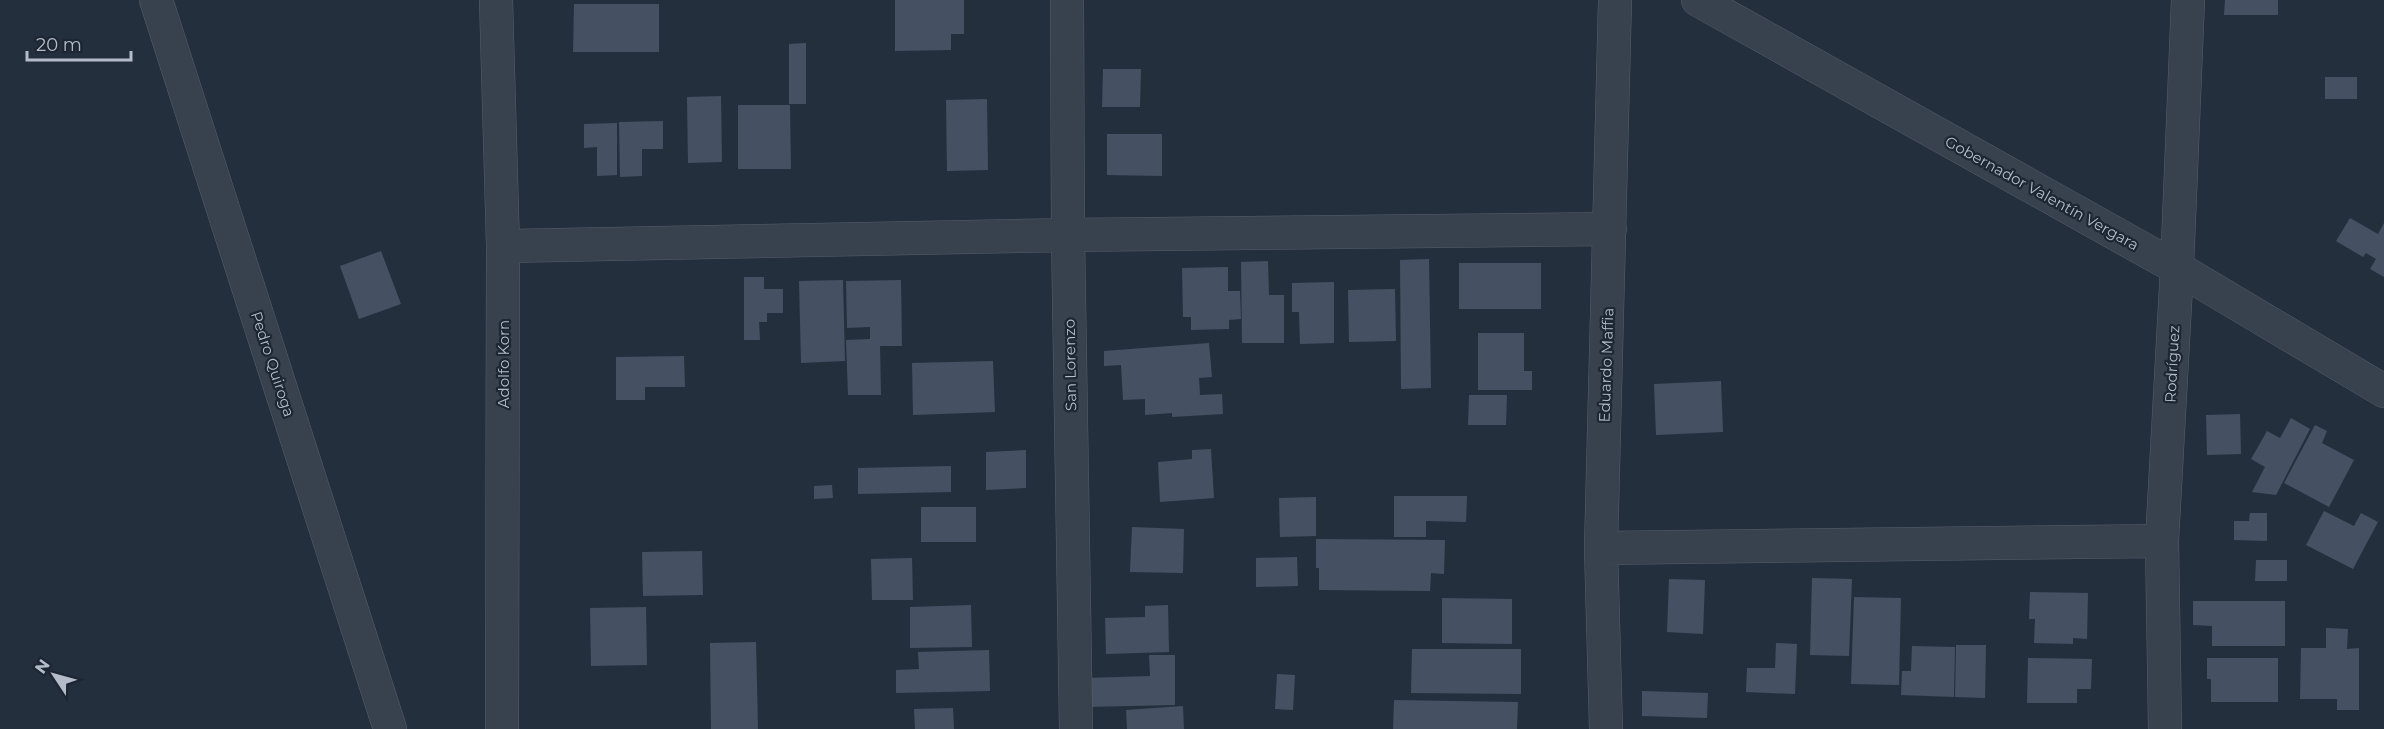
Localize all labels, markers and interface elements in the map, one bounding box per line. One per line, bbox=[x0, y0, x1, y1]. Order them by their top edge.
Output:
scale bar bbox=[27, 24, 130, 62]
text: 20 m bbox=[36, 34, 82, 56]
street label: Gobernador Valentín Vergara bbox=[1942, 132, 2142, 254]
street label: Eduardo Maffia bbox=[1595, 307, 1617, 423]
street label: Pedro Quiroga bbox=[247, 309, 299, 419]
street label: San Lorenzo bbox=[1060, 319, 1080, 411]
street label: Adolfo Korn bbox=[494, 320, 513, 408]
street label: Rodríguez bbox=[2160, 325, 2184, 403]
north arrow bbox=[24, 645, 84, 705]
text: N bbox=[31, 656, 54, 677]

